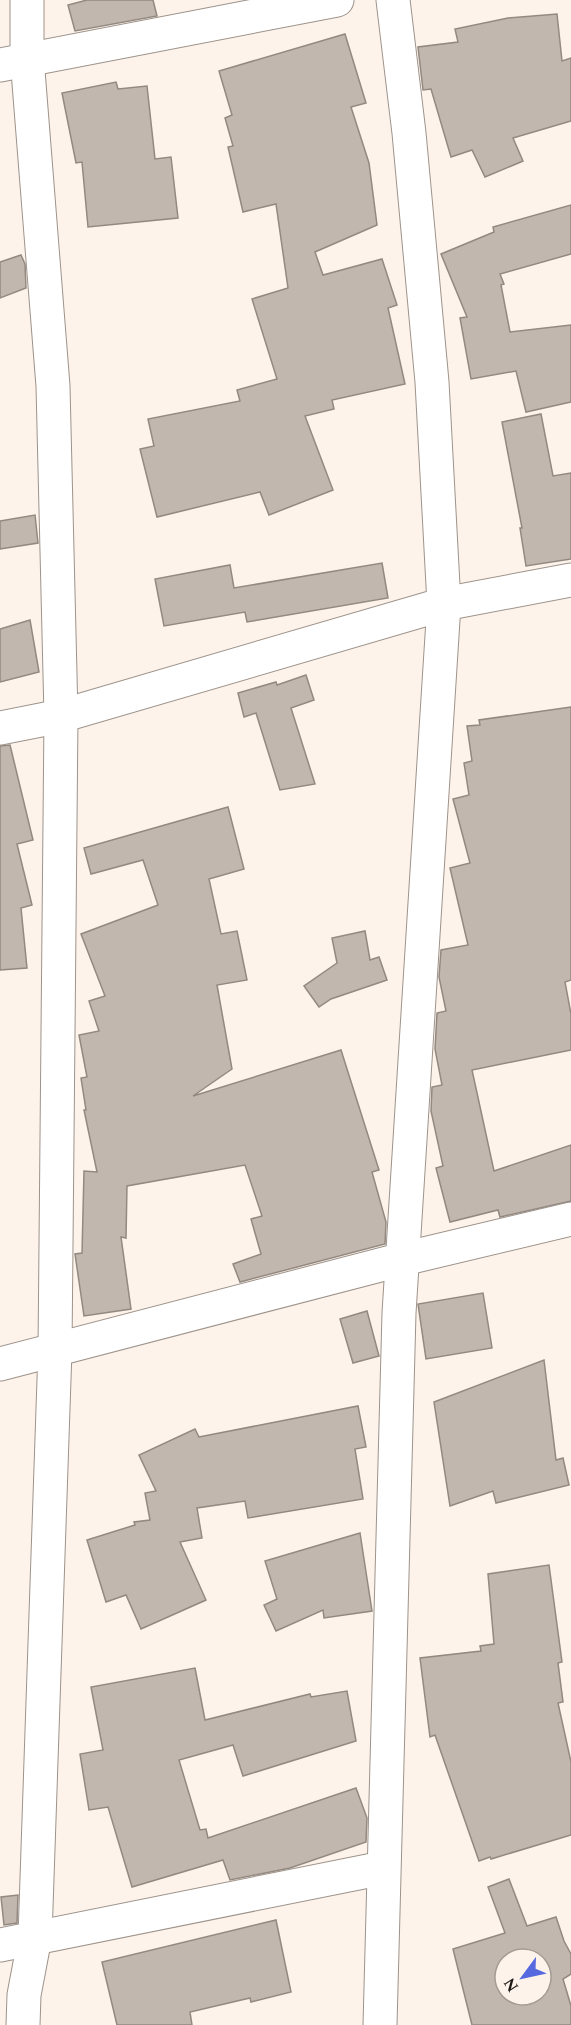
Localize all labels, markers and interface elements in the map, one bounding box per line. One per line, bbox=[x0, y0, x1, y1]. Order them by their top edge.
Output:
north arrow bbox=[493, 1947, 553, 2007]
text: N bbox=[498, 1973, 525, 1997]

